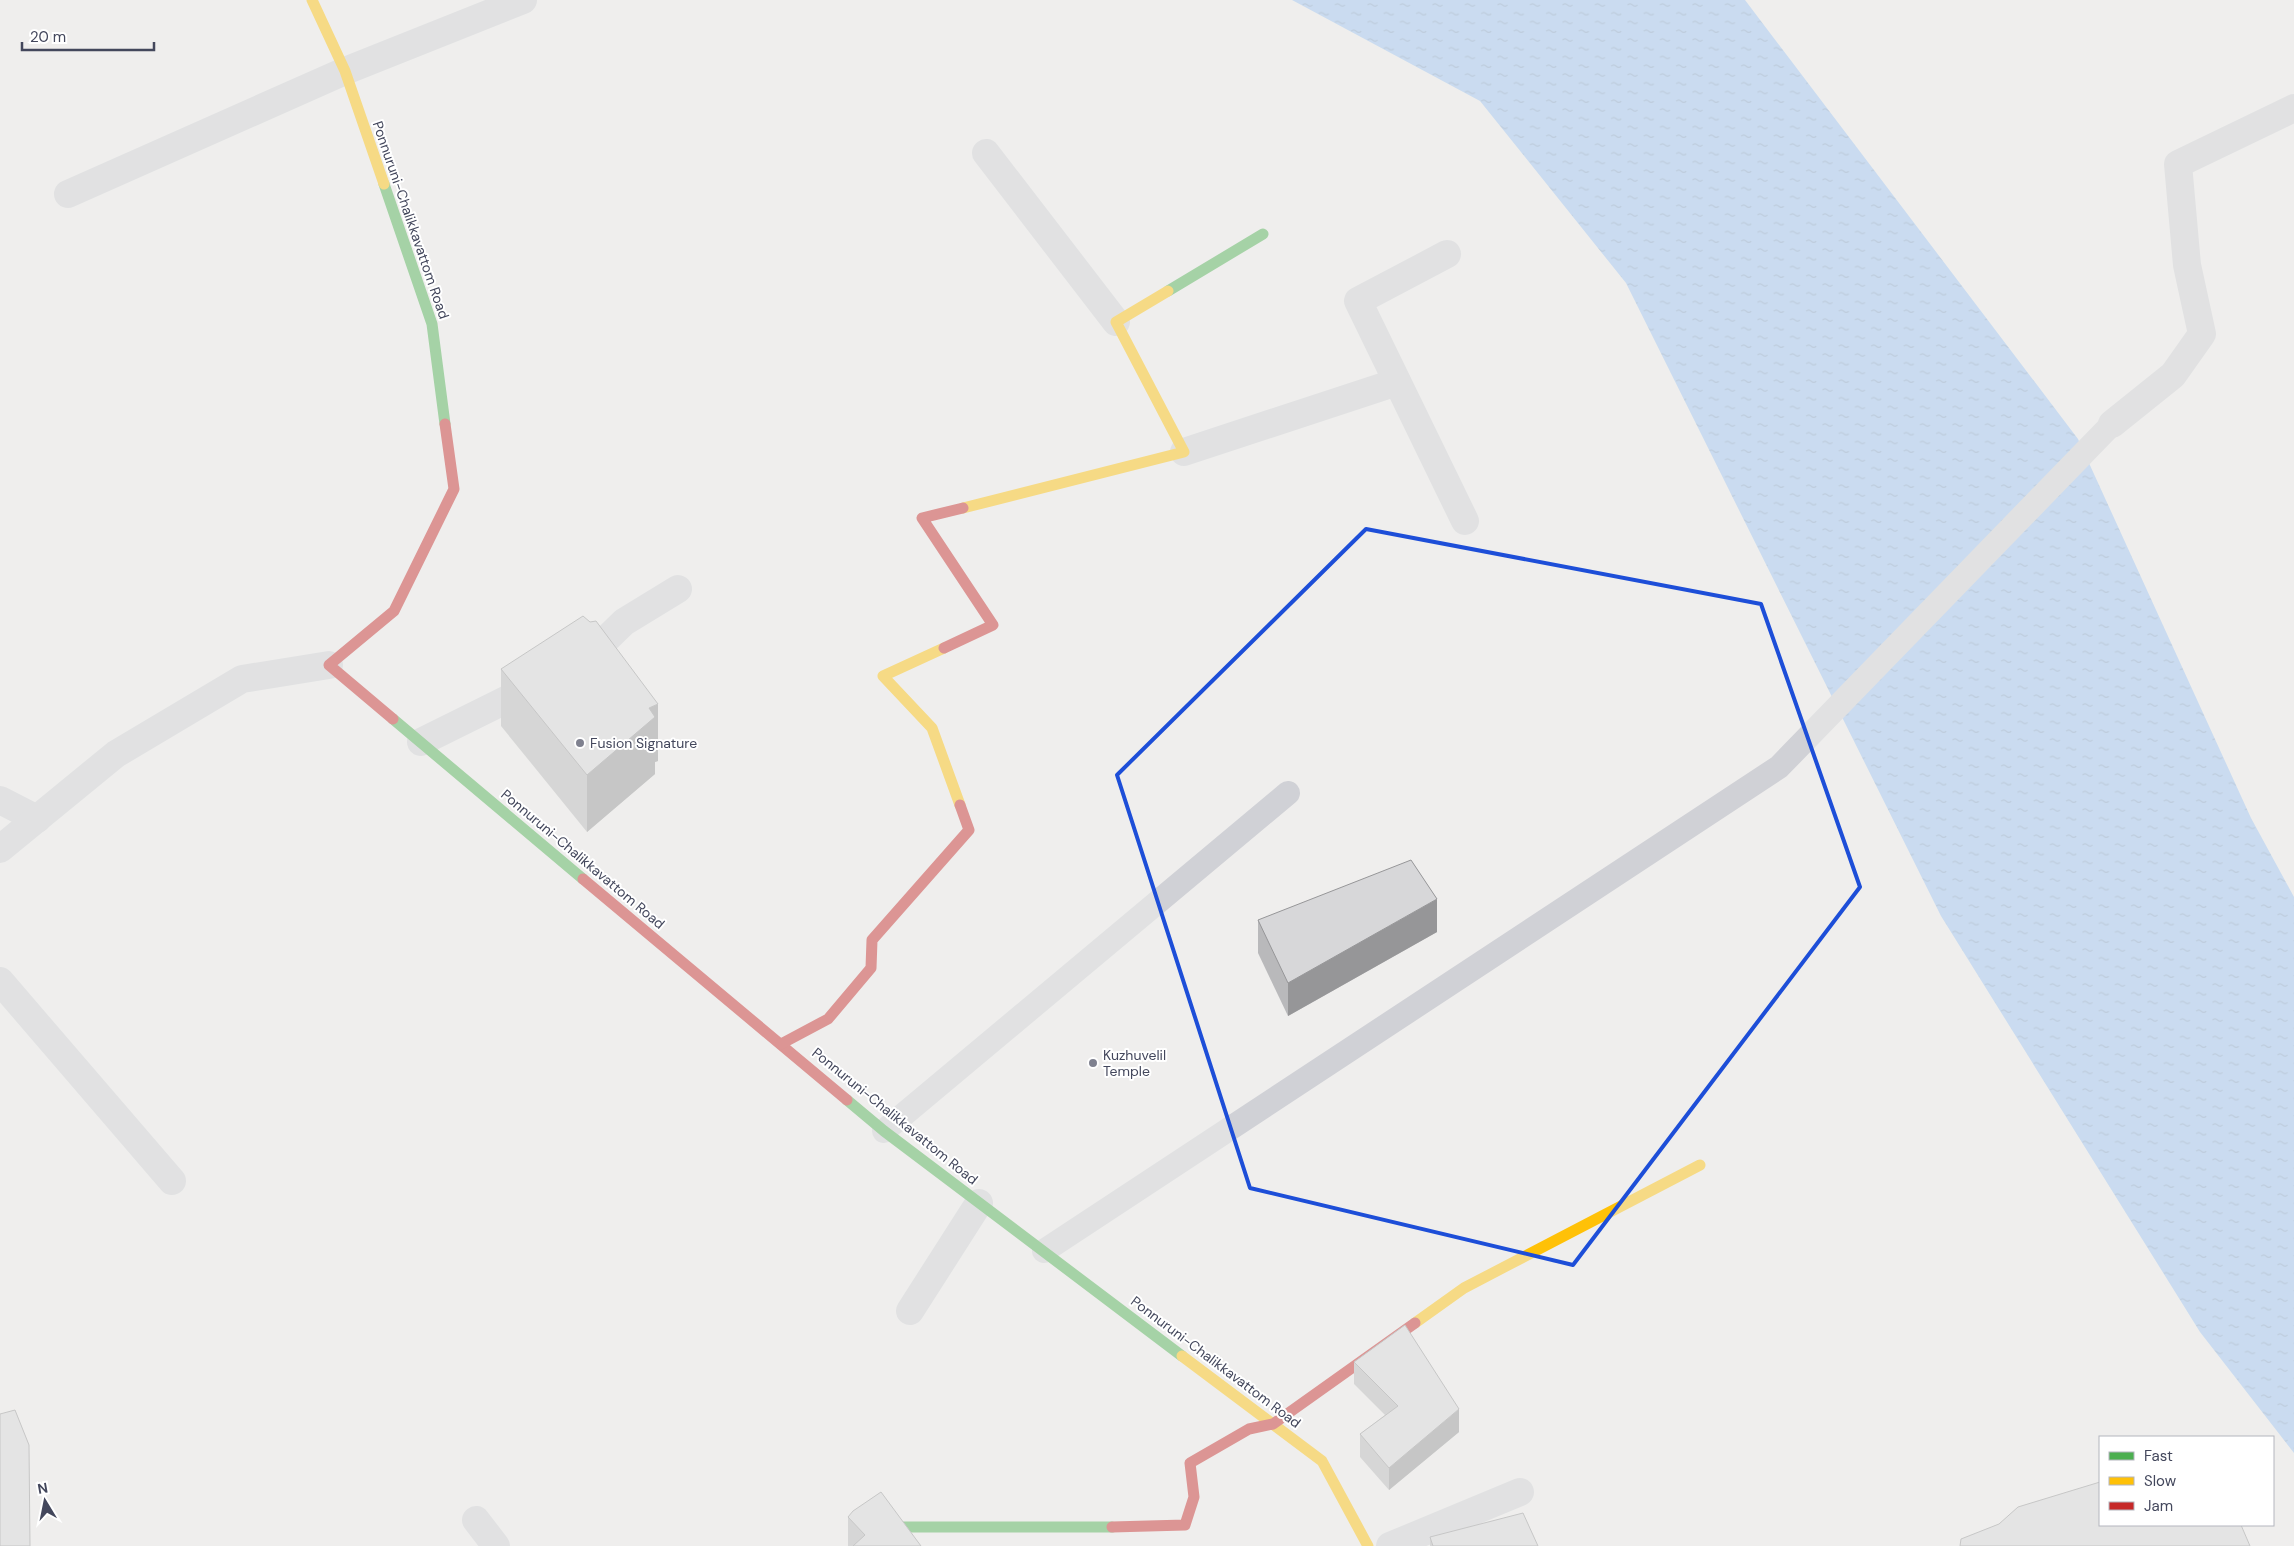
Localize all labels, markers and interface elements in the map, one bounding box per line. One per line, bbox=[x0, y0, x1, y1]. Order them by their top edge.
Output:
scale bar bbox=[22, 20, 155, 52]
text: 20 m bbox=[30, 27, 66, 47]
street label: Ponnuruni-Chalikkavattom Road bbox=[369, 119, 453, 321]
place label: Fusion Signature bbox=[590, 734, 697, 752]
marker: Fusion Signature bbox=[574, 737, 586, 749]
street label: Ponnuruni-Chalikkavattom Road bbox=[497, 785, 669, 933]
street label: Ponnuruni-Chalikkavattom Road bbox=[808, 1043, 982, 1189]
place label: Kuzhuvelil Temple bbox=[1103, 1046, 1166, 1080]
marker: Kuzhuvelil Temple bbox=[1087, 1057, 1099, 1069]
street label: Ponnuruni-Chalikkavattom Road bbox=[1127, 1292, 1305, 1432]
legend bbox=[2099, 1436, 2274, 1526]
text: Fast bbox=[2144, 1446, 2173, 1466]
text: Slow bbox=[2144, 1471, 2177, 1491]
north arrow bbox=[20, 1476, 70, 1526]
text: N bbox=[36, 1478, 49, 1498]
text: Jam bbox=[2144, 1496, 2173, 1516]

